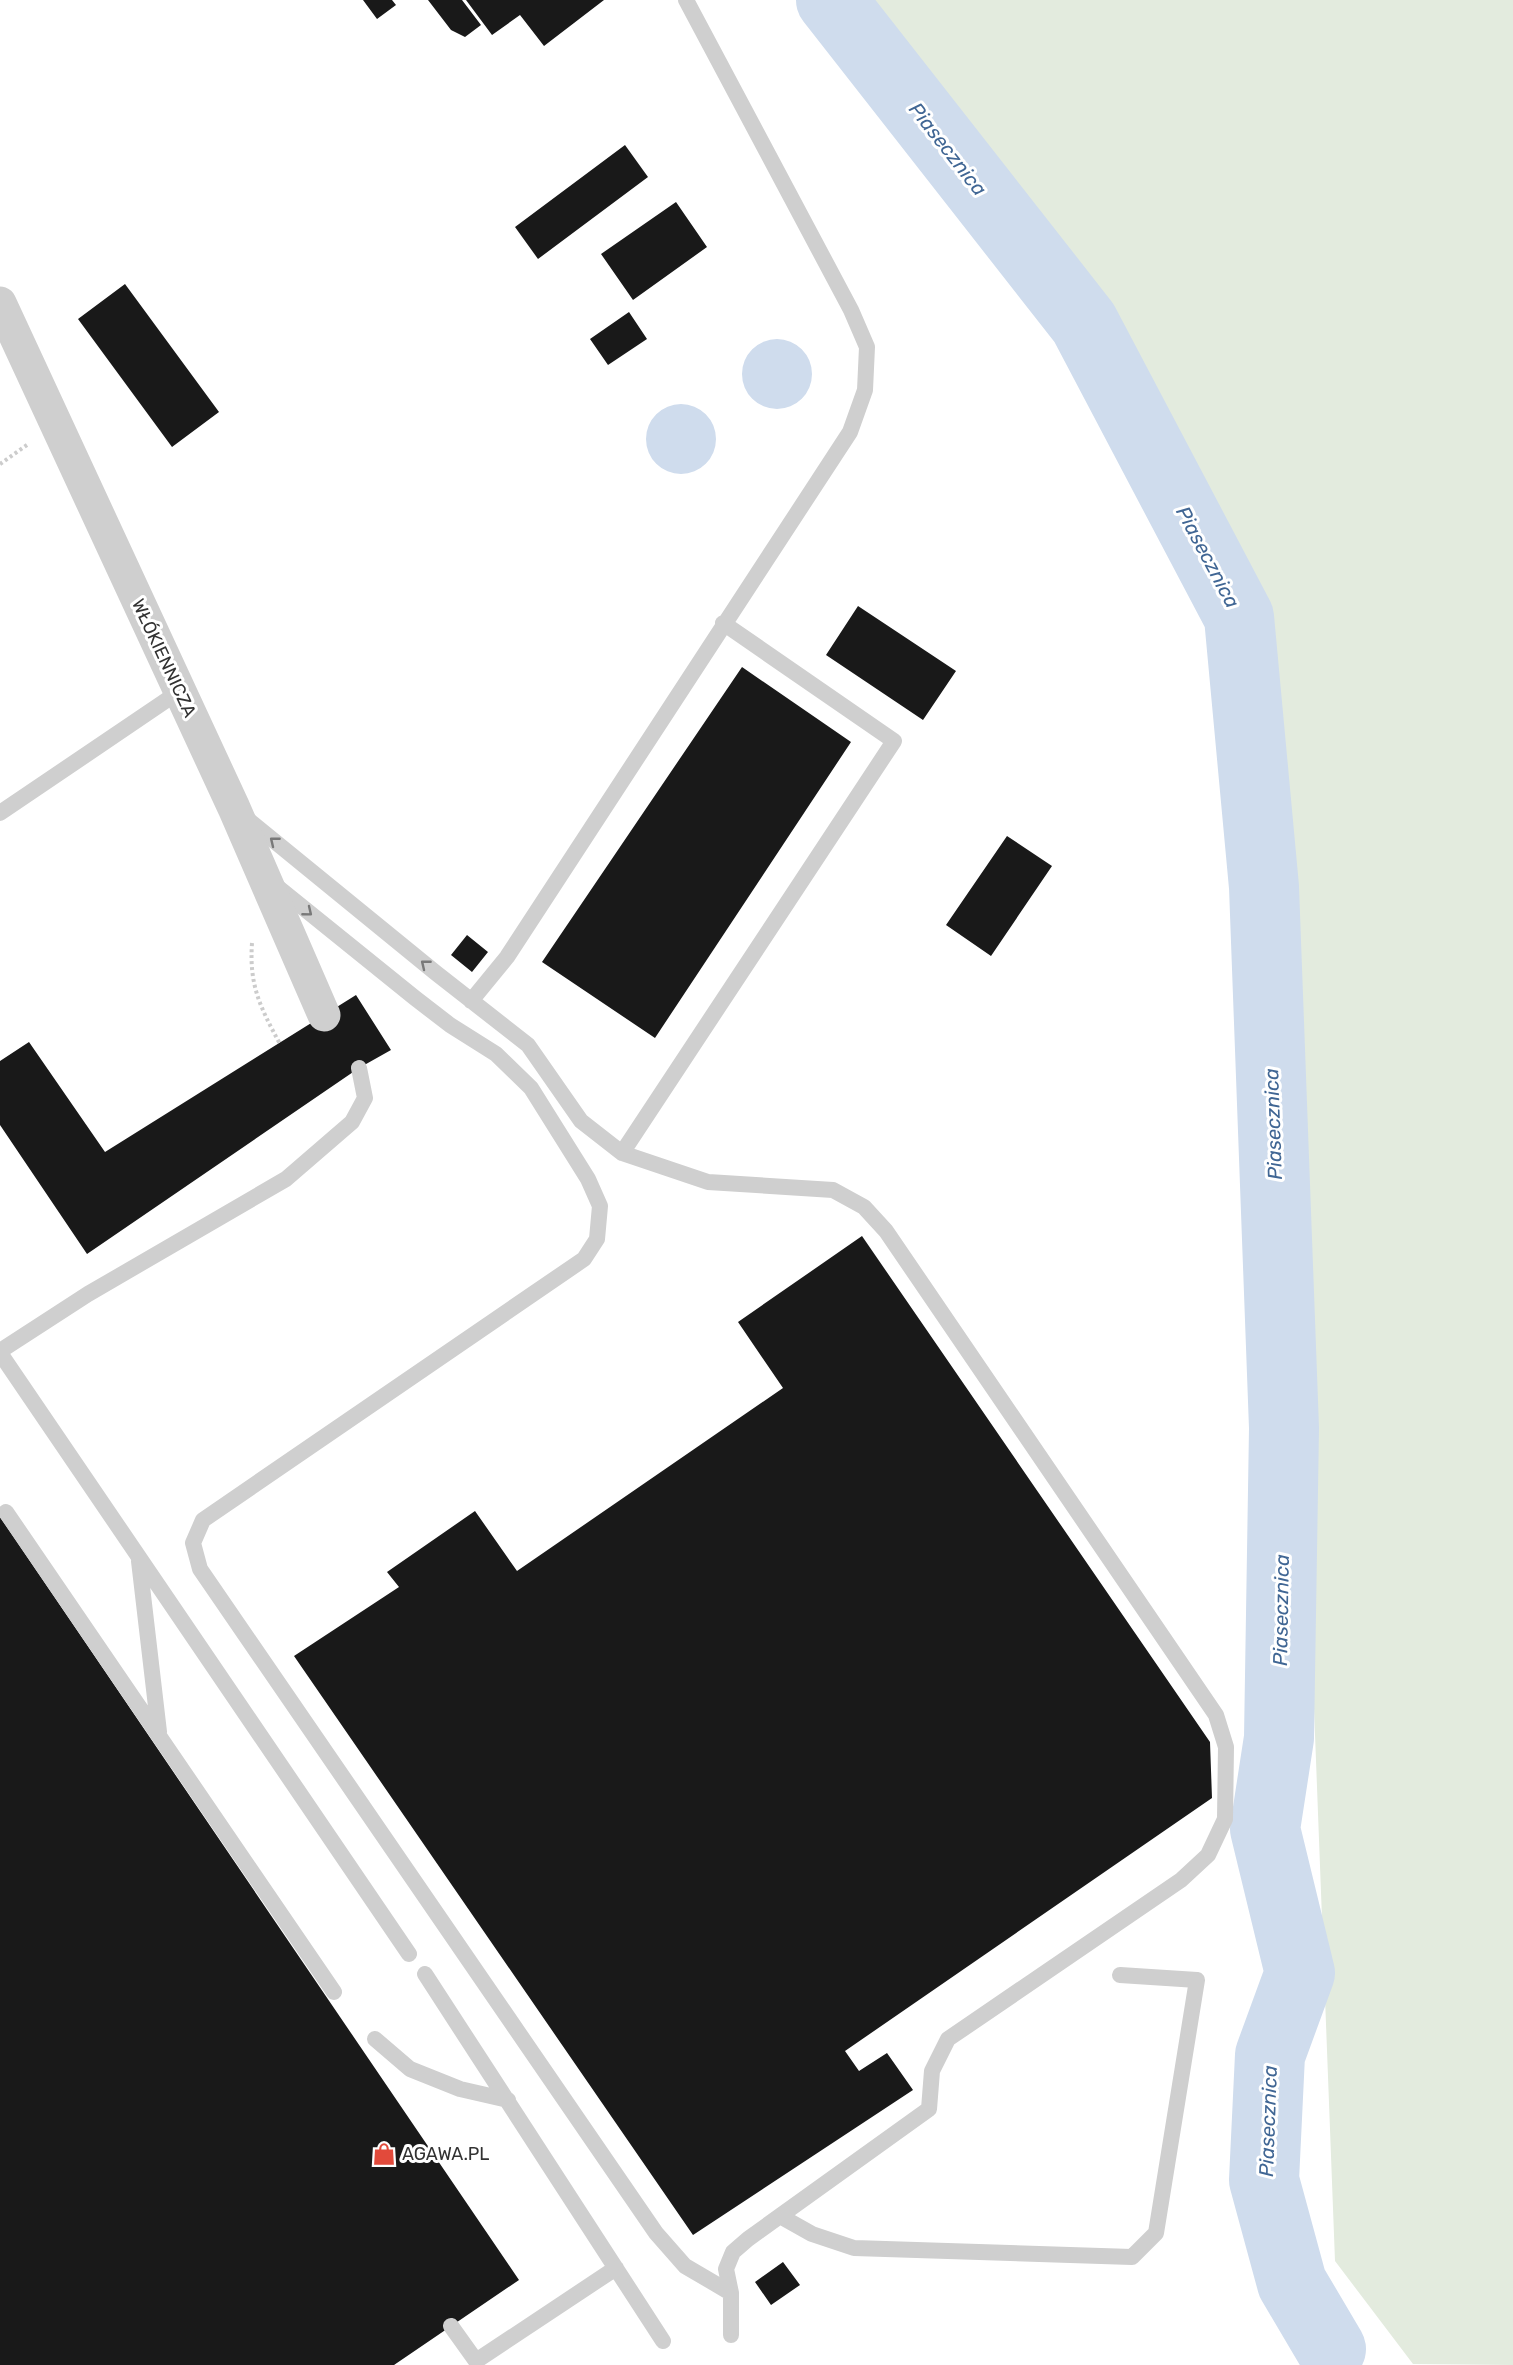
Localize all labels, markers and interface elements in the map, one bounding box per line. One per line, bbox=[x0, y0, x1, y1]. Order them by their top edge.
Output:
water label: Piasecznica bbox=[904, 98, 992, 201]
water label: Piasecznica bbox=[1171, 502, 1245, 612]
street label: WŁÓKIENNICZA bbox=[127, 595, 201, 721]
one-way arrow bbox=[270, 837, 281, 848]
one-way arrow bbox=[301, 905, 312, 916]
one-way arrow bbox=[421, 961, 432, 972]
water label: Piasecznica bbox=[1259, 1068, 1287, 1180]
water label: Piasecznica bbox=[1268, 1554, 1294, 1666]
water label: Piasecznica bbox=[1254, 2065, 1282, 2177]
shop icon: AGAWA.PL bbox=[371, 2141, 397, 2167]
place label: AGAWA.PL bbox=[402, 2143, 490, 2165]

